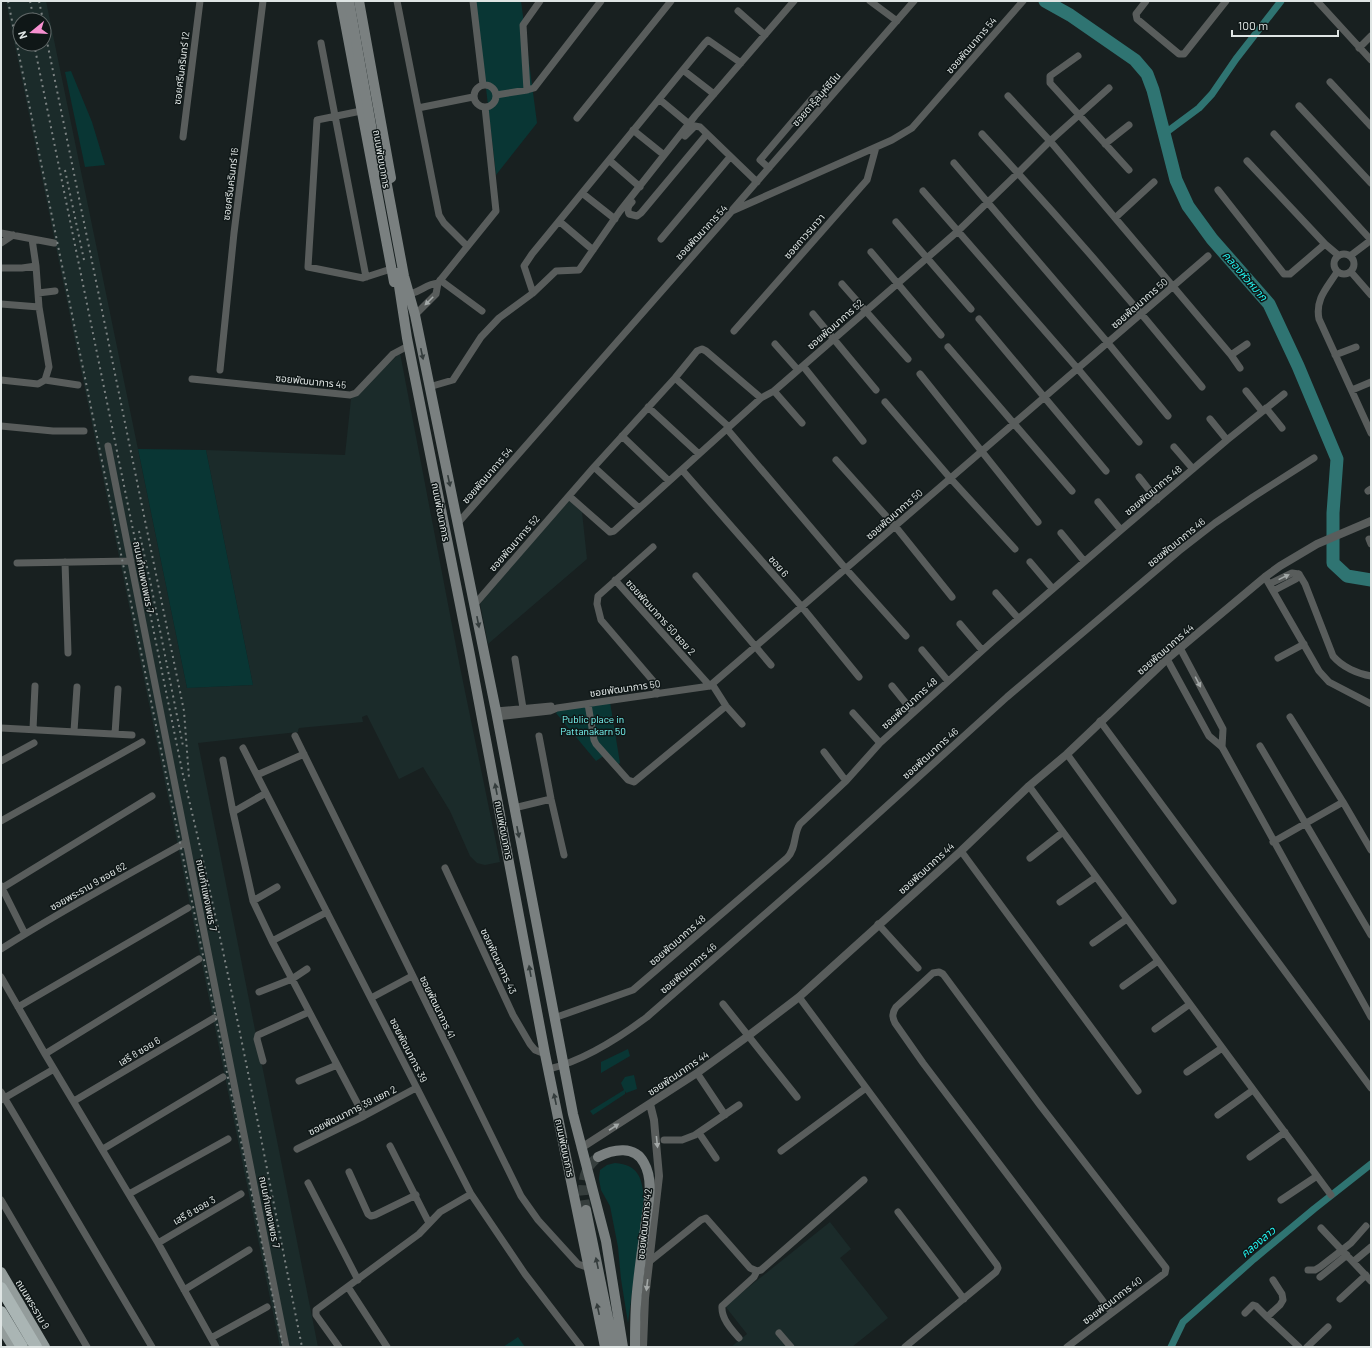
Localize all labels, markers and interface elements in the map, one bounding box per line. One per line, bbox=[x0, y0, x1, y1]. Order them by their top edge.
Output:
north arrow bbox=[12, 12, 52, 52]
scale bar bbox=[1232, 12, 1338, 38]
street label: ซอยพัฒนาการ 54 bbox=[943, 14, 999, 76]
text: 100 m bbox=[1238, 18, 1268, 32]
text: N bbox=[15, 30, 29, 41]
street label: ซอยศรีนครินทร์ 12 bbox=[171, 31, 191, 105]
street label: ซอยดารุ๊ลมุห์ซีนีน bbox=[789, 69, 844, 129]
street label: ถนนพัฒนาการ bbox=[371, 129, 393, 189]
street label: ซอยศรีนครินทร์ 16 bbox=[220, 147, 240, 221]
street label: ซอยพัฒนาการ 54 bbox=[672, 202, 730, 262]
street label: ซอยถาวรนาวา bbox=[781, 211, 827, 261]
water label: คลองหัวหมาก bbox=[1220, 248, 1271, 303]
street label: ซอยพัฒนาการ 50 bbox=[1108, 275, 1170, 331]
one-way arrow bbox=[425, 296, 434, 306]
street label: ซอยพัฒนาการ 52 bbox=[804, 296, 866, 352]
one-way arrow bbox=[420, 348, 426, 360]
street label: ซอยพัฒนาการ 45 bbox=[275, 371, 347, 391]
street label: ซอยพัฒนาการ 54 bbox=[459, 444, 515, 506]
street label: ซอยพัฒนาการ 48 bbox=[1122, 463, 1184, 517]
one-way arrow bbox=[446, 475, 452, 487]
street label: ถนนพัฒนาการ bbox=[429, 482, 453, 542]
street label: ซอยพัฒนาการ 50 bbox=[863, 486, 925, 542]
street label: ซอยพัฒนาการ 52 bbox=[486, 512, 542, 574]
street label: ซอยพัฒนาการ 46 bbox=[1145, 515, 1207, 569]
street label: ถนนกำแพงเพชร 7 bbox=[131, 540, 157, 614]
street label: ซอย 6 bbox=[766, 553, 792, 579]
one-way arrow bbox=[1278, 574, 1289, 580]
street label: ซอยพัฒนาการ 50 ซอย 2 bbox=[624, 577, 698, 657]
one-way arrow bbox=[476, 616, 482, 628]
street label: ซอยพัฒนาการ 44 bbox=[1134, 621, 1196, 677]
street label: ซอยพัฒนาการ 48 bbox=[879, 675, 939, 731]
street label: ซอยพัฒนาการ 50 bbox=[589, 677, 661, 699]
one-way arrow bbox=[1195, 677, 1201, 688]
park label: Public place in Pattanakarn 50 bbox=[560, 713, 626, 737]
street label: ซอยพัฒนาการ 46 bbox=[900, 725, 960, 781]
one-way arrow bbox=[493, 783, 499, 795]
street label: ถนนพัฒนาการ bbox=[492, 800, 516, 860]
one-way arrow bbox=[516, 826, 522, 838]
street label: ซอยพัฒนาการ 44 bbox=[895, 840, 957, 896]
street label: ถนนกำแพงเพชร 7 bbox=[194, 858, 220, 932]
street label: ซอยพระราม 9 ซอย 62 bbox=[48, 859, 128, 913]
street label: ซอยพัฒนาการ 48 bbox=[646, 912, 708, 968]
street label: ซอยพัฒนาการ 43 bbox=[479, 926, 519, 996]
street label: ซอยพัฒนาการ 46 bbox=[657, 940, 719, 996]
one-way arrow bbox=[527, 965, 533, 978]
street label: ซอยพัฒนาการ 41 bbox=[418, 974, 458, 1040]
street label: ซอยพัฒนาการ 39 bbox=[388, 1016, 430, 1084]
street label: เสรี 8 ซอย 6 bbox=[116, 1034, 162, 1068]
street label: ซอยพัฒนาการ 44 bbox=[645, 1048, 711, 1098]
street label: ซอยพัฒนาการ 39 แยก 2 bbox=[306, 1083, 398, 1137]
one-way arrow bbox=[551, 1093, 557, 1105]
street label: ถนนพัฒนาการ bbox=[553, 1118, 577, 1178]
one-way arrow bbox=[609, 1123, 619, 1131]
one-way arrow bbox=[653, 1136, 660, 1148]
street label: ถนนกำแพงเพชร 7 bbox=[257, 1175, 283, 1249]
street label: ซอยพัฒนาการ 42 bbox=[634, 1188, 654, 1260]
street label: เสรี 8 ซอย 3 bbox=[171, 1193, 217, 1227]
water label: คลองลาว bbox=[1238, 1223, 1278, 1260]
one-way arrow bbox=[594, 1256, 600, 1269]
street label: ซอยพัฒนาการ 40 bbox=[1080, 1274, 1144, 1326]
street label: ถนนพระราม 9 bbox=[13, 1277, 53, 1331]
one-way arrow bbox=[644, 1279, 650, 1291]
one-way arrow bbox=[594, 1303, 600, 1315]

